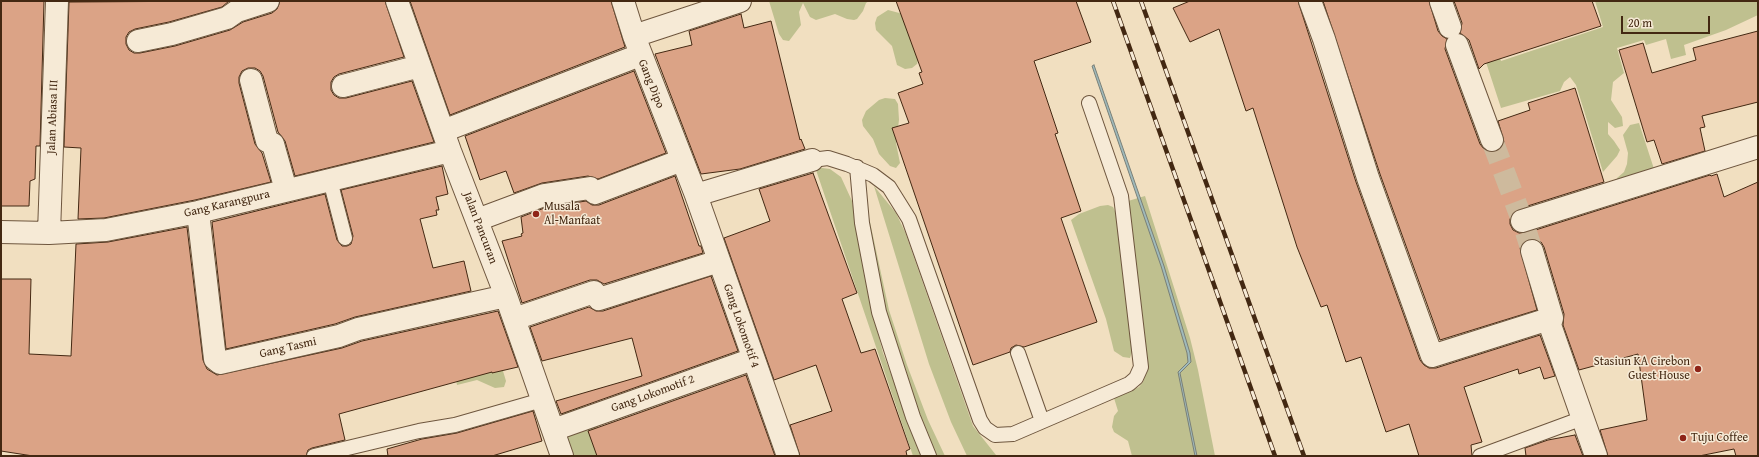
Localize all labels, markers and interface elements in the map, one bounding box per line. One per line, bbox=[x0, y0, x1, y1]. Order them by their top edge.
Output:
scale bar bbox=[1623, 8, 1712, 34]
text: 20 m bbox=[1628, 14, 1652, 31]
street label: Gang Dipo bbox=[635, 57, 667, 111]
street label: Jalan Abiasa III bbox=[45, 79, 61, 155]
street label: Gang Karangpura bbox=[183, 187, 271, 221]
street label: Jalan Pancuran bbox=[460, 190, 500, 266]
place label: Musala Al-Manfaat bbox=[544, 200, 600, 228]
marker: Musala Al-Manfaat bbox=[531, 209, 541, 219]
street label: Gang Lokomotif 4 bbox=[720, 282, 762, 370]
street label: Gang Tasmi bbox=[258, 334, 318, 362]
place label: Stasiun KA Cirebon Guest House bbox=[1594, 355, 1690, 383]
marker: Stasiun KA Cirebon Guest House bbox=[1693, 364, 1703, 374]
street label: Gang Lokomotif 2 bbox=[609, 372, 697, 416]
place label: Tuju Coffee bbox=[1691, 431, 1748, 445]
marker: Tuju Coffee bbox=[1678, 433, 1688, 443]

